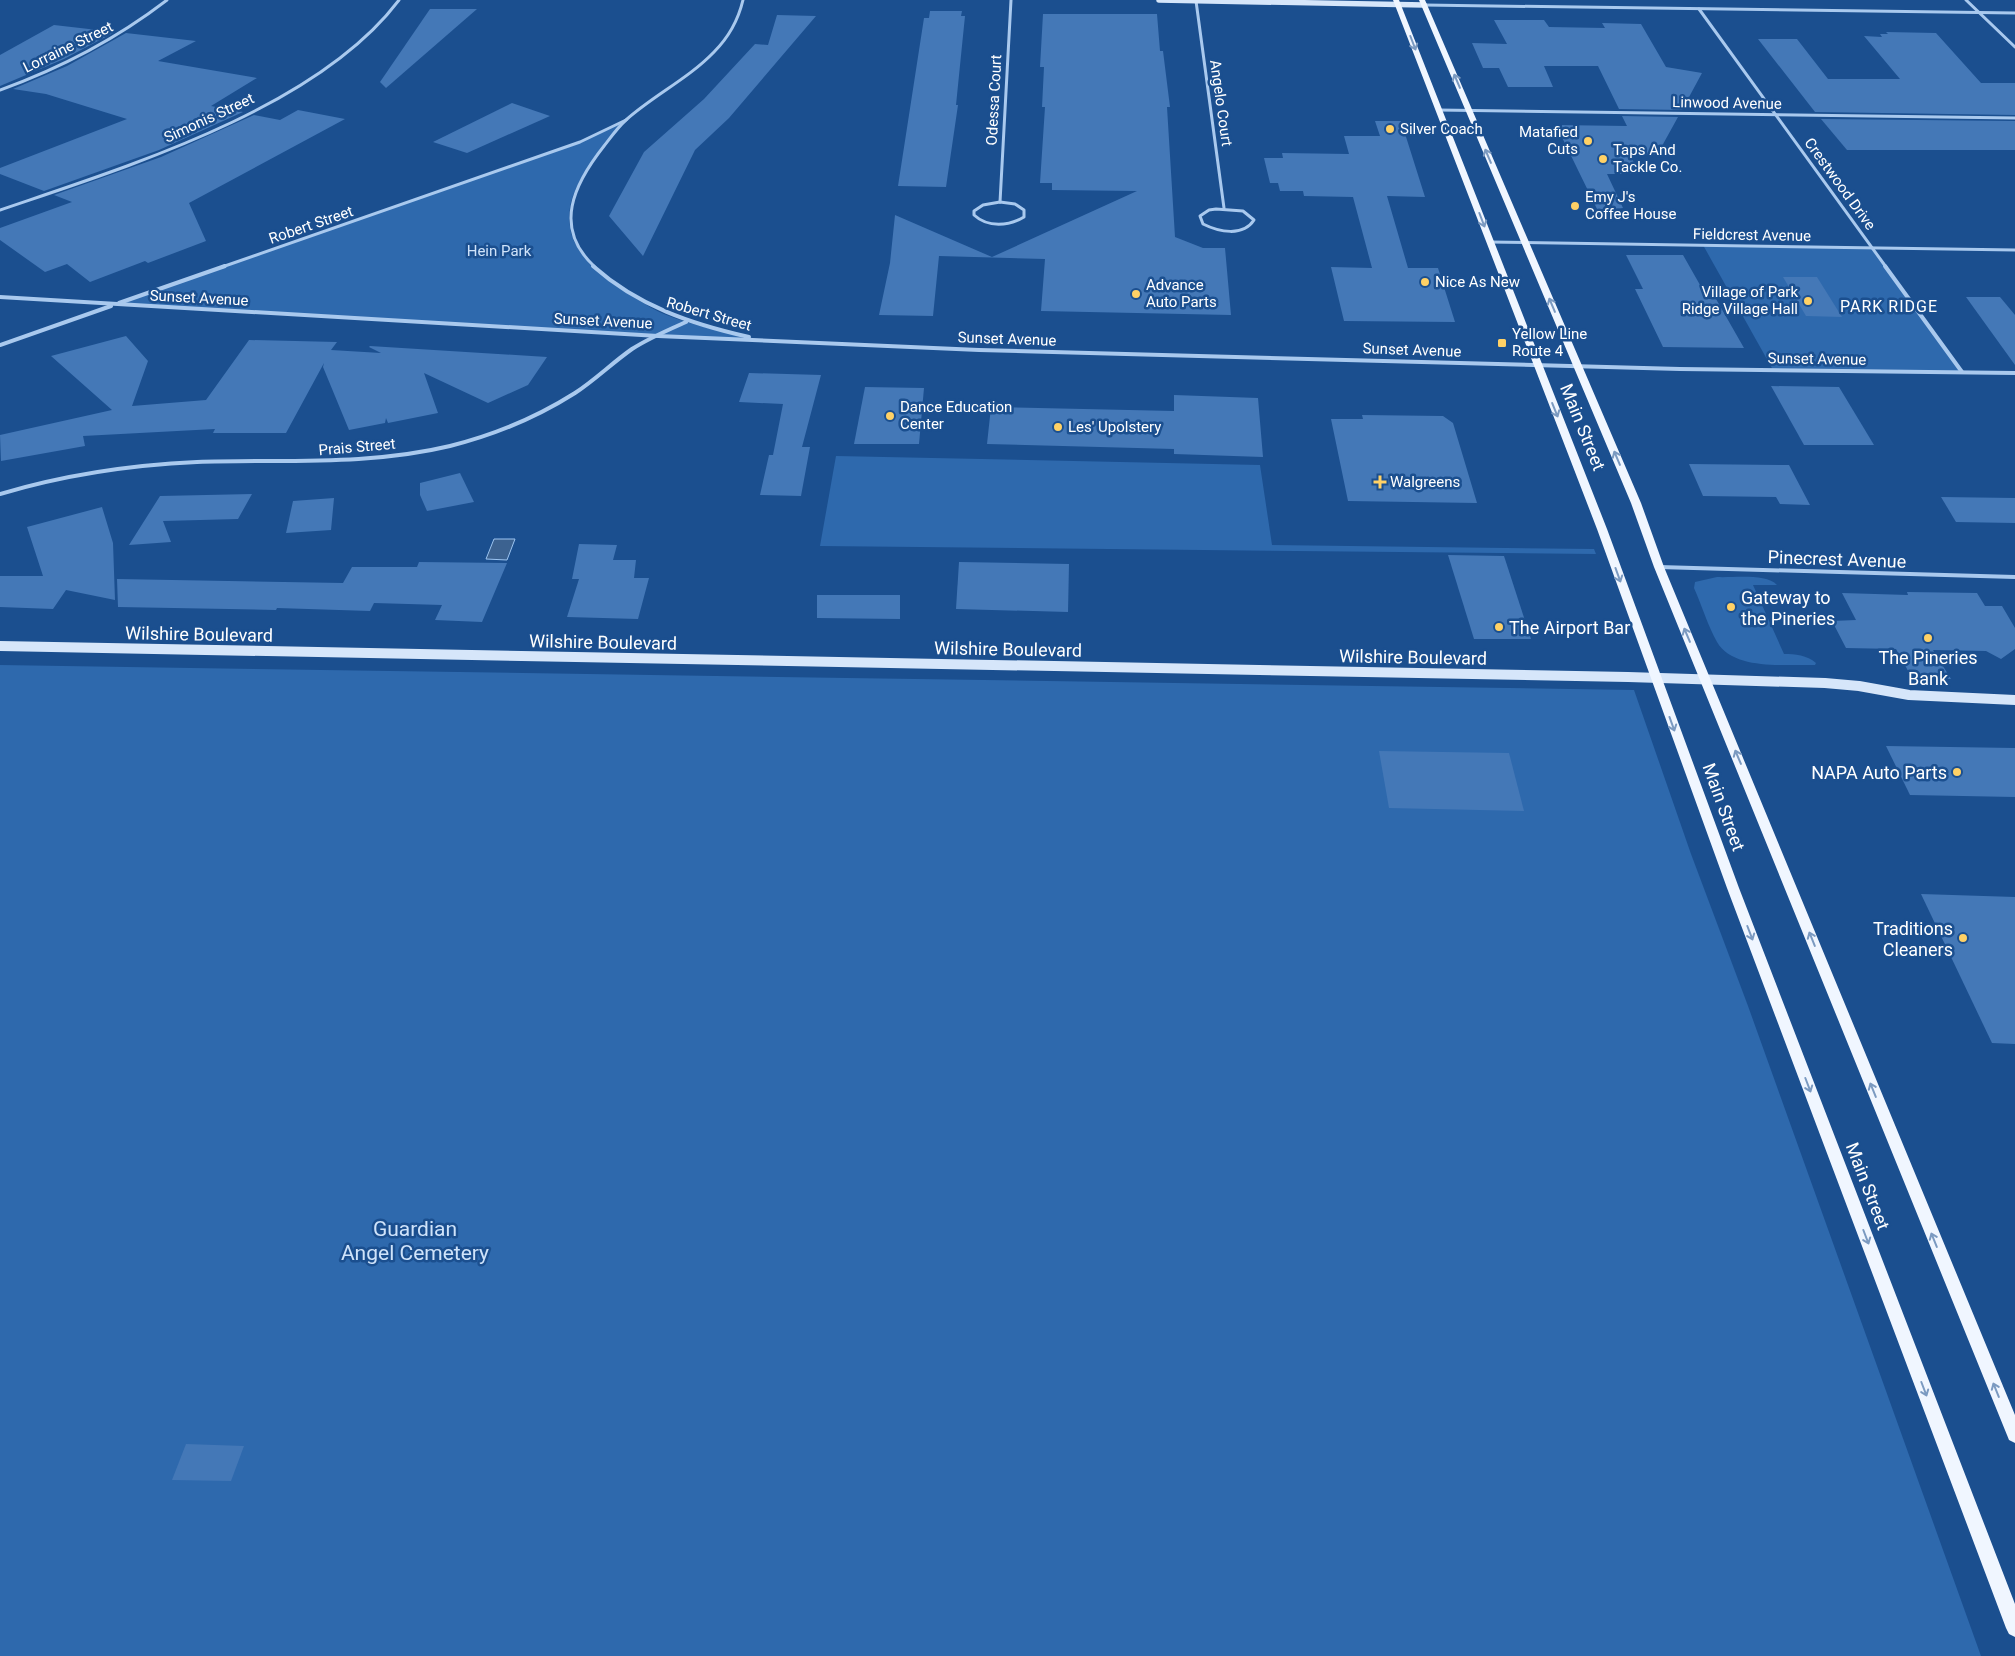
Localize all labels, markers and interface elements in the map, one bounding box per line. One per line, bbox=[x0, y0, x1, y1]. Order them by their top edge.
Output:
street label: Lorraine Street bbox=[20, 17, 116, 77]
one-way arrow bbox=[1409, 35, 1418, 51]
street label: Odessa Court bbox=[983, 54, 1005, 146]
street label: Angelo Court bbox=[1206, 59, 1236, 148]
one-way arrow bbox=[1451, 74, 1461, 89]
street label: Simonis Street bbox=[161, 89, 257, 147]
street label: Linwood Avenue bbox=[1672, 93, 1782, 113]
place label: Silver Coach bbox=[1400, 120, 1483, 138]
marker: Silver Coach bbox=[1384, 123, 1396, 135]
place label: Matafied Cuts bbox=[1519, 123, 1578, 158]
street label: Crestwood Drive bbox=[1801, 134, 1880, 234]
marker: Matafied Cuts bbox=[1582, 135, 1594, 147]
place label: Taps And Tackle Co. bbox=[1613, 141, 1682, 176]
one-way arrow bbox=[1483, 148, 1492, 163]
marker: Taps And Tackle Co. bbox=[1597, 153, 1609, 165]
place label: Emy J's Coffee House bbox=[1585, 188, 1676, 223]
marker: Emy J's Coffee House bbox=[1569, 200, 1581, 212]
street label: Robert Street bbox=[267, 202, 356, 248]
one-way arrow bbox=[1477, 212, 1487, 227]
street label: Fieldcrest Avenue bbox=[1693, 225, 1811, 245]
park label: Hein Park bbox=[467, 242, 532, 260]
place label: Nice As New bbox=[1435, 273, 1520, 291]
place label: Advance Auto Parts bbox=[1146, 276, 1217, 311]
marker: Nice As New bbox=[1419, 276, 1431, 288]
place label: Village of Park Ridge Village Hall bbox=[1682, 283, 1798, 318]
street label: Sunset Avenue bbox=[149, 286, 249, 310]
marker: Advance Auto Parts bbox=[1130, 288, 1142, 300]
street label: Robert Street bbox=[664, 293, 754, 335]
marker: Village of Park Ridge Village Hall bbox=[1802, 295, 1814, 307]
district label: PARK RIDGE bbox=[1840, 297, 1938, 316]
one-way arrow bbox=[1546, 298, 1556, 313]
street label: Sunset Avenue bbox=[553, 309, 653, 333]
place label: Yellow Line Route 4 bbox=[1512, 325, 1587, 360]
street label: Sunset Avenue bbox=[957, 328, 1057, 350]
marker: Yellow Line Route 4 bbox=[1496, 337, 1508, 349]
street label: Sunset Avenue bbox=[1362, 339, 1462, 361]
street label: Sunset Avenue bbox=[1767, 349, 1867, 369]
street label: Main Street bbox=[1556, 381, 1610, 474]
place label: Dance Education Center bbox=[900, 398, 1012, 433]
one-way arrow bbox=[1551, 403, 1560, 418]
marker: Dance Education Center bbox=[884, 410, 896, 422]
place label: Les' Upolstery bbox=[1068, 418, 1161, 436]
marker: Les' Upolstery bbox=[1052, 421, 1064, 433]
street label: Prais Street bbox=[318, 435, 396, 459]
one-way arrow bbox=[1611, 451, 1621, 466]
place label: Walgreens bbox=[1390, 473, 1460, 491]
marker: Walgreens bbox=[1374, 476, 1386, 488]
street label: Pinecrest Avenue bbox=[1767, 546, 1907, 572]
one-way arrow bbox=[1614, 567, 1623, 582]
place label: Gateway to the Pineries bbox=[1741, 587, 1835, 629]
marker: Gateway to the Pineries bbox=[1725, 601, 1737, 613]
place label: The Airport Bar bbox=[1509, 617, 1630, 638]
marker: The Airport Bar bbox=[1493, 621, 1505, 633]
street label: Wilshire Boulevard bbox=[125, 622, 273, 646]
one-way arrow bbox=[1682, 628, 1692, 643]
street label: Wilshire Boulevard bbox=[529, 630, 677, 654]
marker: The Pineries Bank bbox=[1922, 632, 1934, 644]
street label: Wilshire Boulevard bbox=[934, 637, 1082, 661]
street label: Wilshire Boulevard bbox=[1339, 645, 1487, 669]
place label: The Pineries Bank bbox=[1878, 647, 1978, 689]
one-way arrow bbox=[1668, 716, 1677, 731]
one-way arrow bbox=[1732, 750, 1742, 765]
street label: Main Street bbox=[1698, 760, 1750, 854]
place label: NAPA Auto Parts bbox=[1811, 762, 1947, 783]
marker: NAPA Auto Parts bbox=[1951, 766, 1963, 778]
place label: Traditions Cleaners bbox=[1873, 918, 1953, 960]
one-way arrow bbox=[1746, 925, 1755, 940]
one-way arrow bbox=[1806, 932, 1816, 947]
marker: Traditions Cleaners bbox=[1957, 932, 1969, 944]
one-way arrow bbox=[1804, 1077, 1813, 1092]
one-way arrow bbox=[1867, 1083, 1877, 1098]
street label: Main Street bbox=[1842, 1139, 1894, 1233]
park label: Guardian Angel Cemetery bbox=[341, 1217, 489, 1265]
one-way arrow bbox=[1861, 1229, 1871, 1244]
one-way arrow bbox=[1929, 1233, 1939, 1248]
one-way arrow bbox=[1920, 1381, 1929, 1396]
one-way arrow bbox=[1991, 1383, 2001, 1398]

